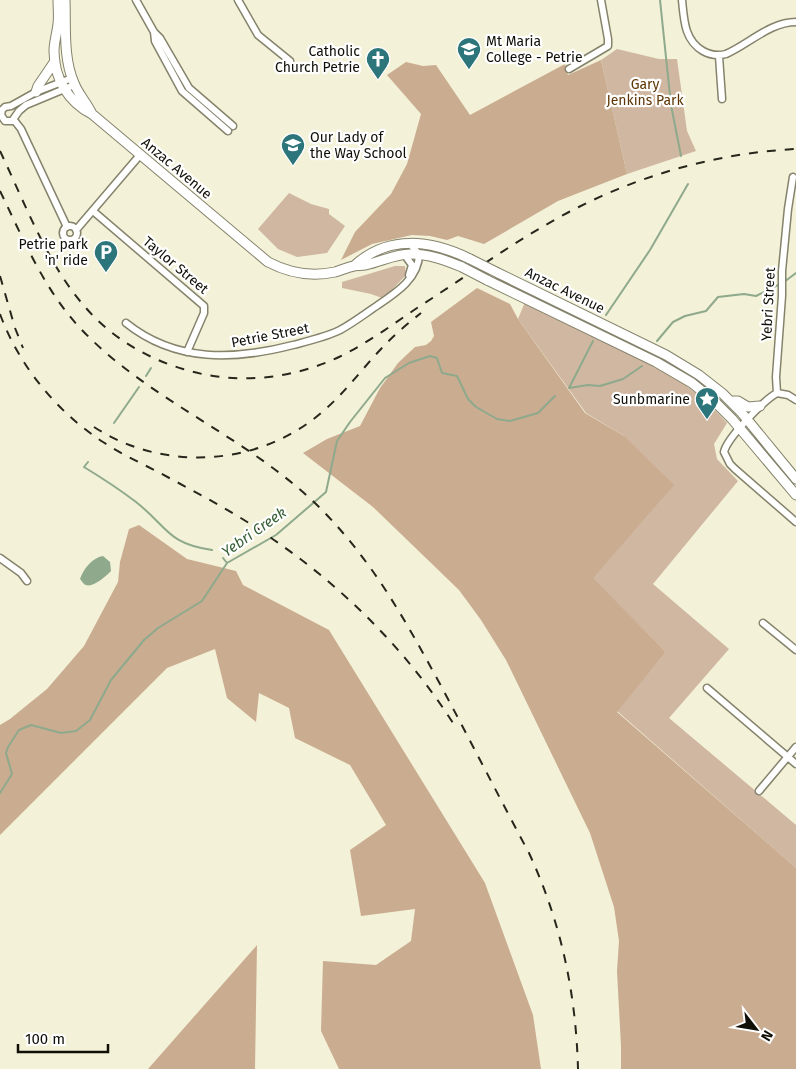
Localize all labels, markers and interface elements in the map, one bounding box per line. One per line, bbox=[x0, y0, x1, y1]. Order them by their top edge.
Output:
place label: Mt Maria College - Petrie bbox=[486, 33, 583, 66]
school or university icon: Mt Maria College - Petrie bbox=[456, 36, 482, 70]
place label: Catholic Church Petrie bbox=[275, 43, 360, 76]
church icon: Catholic Church Petrie bbox=[365, 46, 391, 80]
park label: Gary Jenkins Park bbox=[606, 76, 684, 109]
place label: Our Lady of the Way School bbox=[310, 129, 407, 162]
school or university icon: Our Lady of the Way School bbox=[280, 132, 306, 166]
street label: Anzac Avenue bbox=[138, 134, 215, 203]
street label: Taylor Street bbox=[140, 233, 213, 298]
place label: Petrie park 'n' ride bbox=[19, 236, 89, 269]
parking icon: Petrie park 'n' ride bbox=[93, 239, 119, 273]
street label: Anzac Avenue bbox=[522, 264, 607, 317]
street label: Yebri Street bbox=[758, 266, 779, 341]
street label: Petrie Street bbox=[230, 319, 311, 351]
place icon: Sunbmarine bbox=[694, 386, 720, 420]
place label: Sunbmarine bbox=[613, 391, 690, 408]
water label: Yebri Creek bbox=[218, 503, 290, 561]
north arrow bbox=[731, 1004, 781, 1054]
scale bar bbox=[18, 1022, 108, 1054]
text: N bbox=[757, 1027, 776, 1044]
text: 100 m bbox=[25, 1030, 65, 1048]

